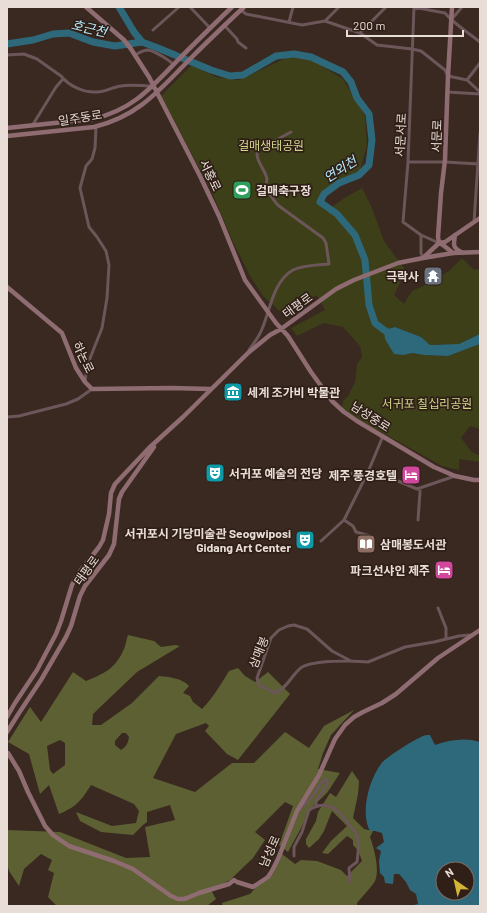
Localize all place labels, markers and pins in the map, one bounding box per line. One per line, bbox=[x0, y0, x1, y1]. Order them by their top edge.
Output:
sports icon: 걸매축구장 bbox=[231, 179, 253, 201]
place label: 걸매축구장 bbox=[256, 183, 311, 197]
temple icon: 극락사 bbox=[422, 265, 444, 287]
place label: 극락사 bbox=[386, 269, 419, 283]
museum icon: 세계 조가비 박물관 bbox=[222, 381, 244, 403]
place label: 세계 조가비 박물관 bbox=[247, 385, 340, 399]
theatre icon: 서귀포 예술의 전당 bbox=[204, 462, 226, 484]
hotel icon: 제주 풍경호텔 bbox=[400, 464, 422, 486]
place label: 서귀포 예술의 전당 bbox=[229, 466, 322, 480]
place label: 제주 풍경호텔 bbox=[328, 468, 397, 482]
place label: 서귀포시 기당미술관 Seogwiposi Gidang Art Center bbox=[125, 526, 291, 554]
theatre icon: 서귀포시 기당미술관 Seogwiposi Gidang Art Center bbox=[294, 529, 316, 551]
library icon: 삼매봉도서관 bbox=[355, 533, 377, 555]
place label: 삼매봉도서관 bbox=[380, 537, 446, 551]
hotel icon: 파크선샤인 제주 bbox=[433, 559, 455, 581]
place label: 파크선샤인 제주 bbox=[350, 563, 430, 577]

